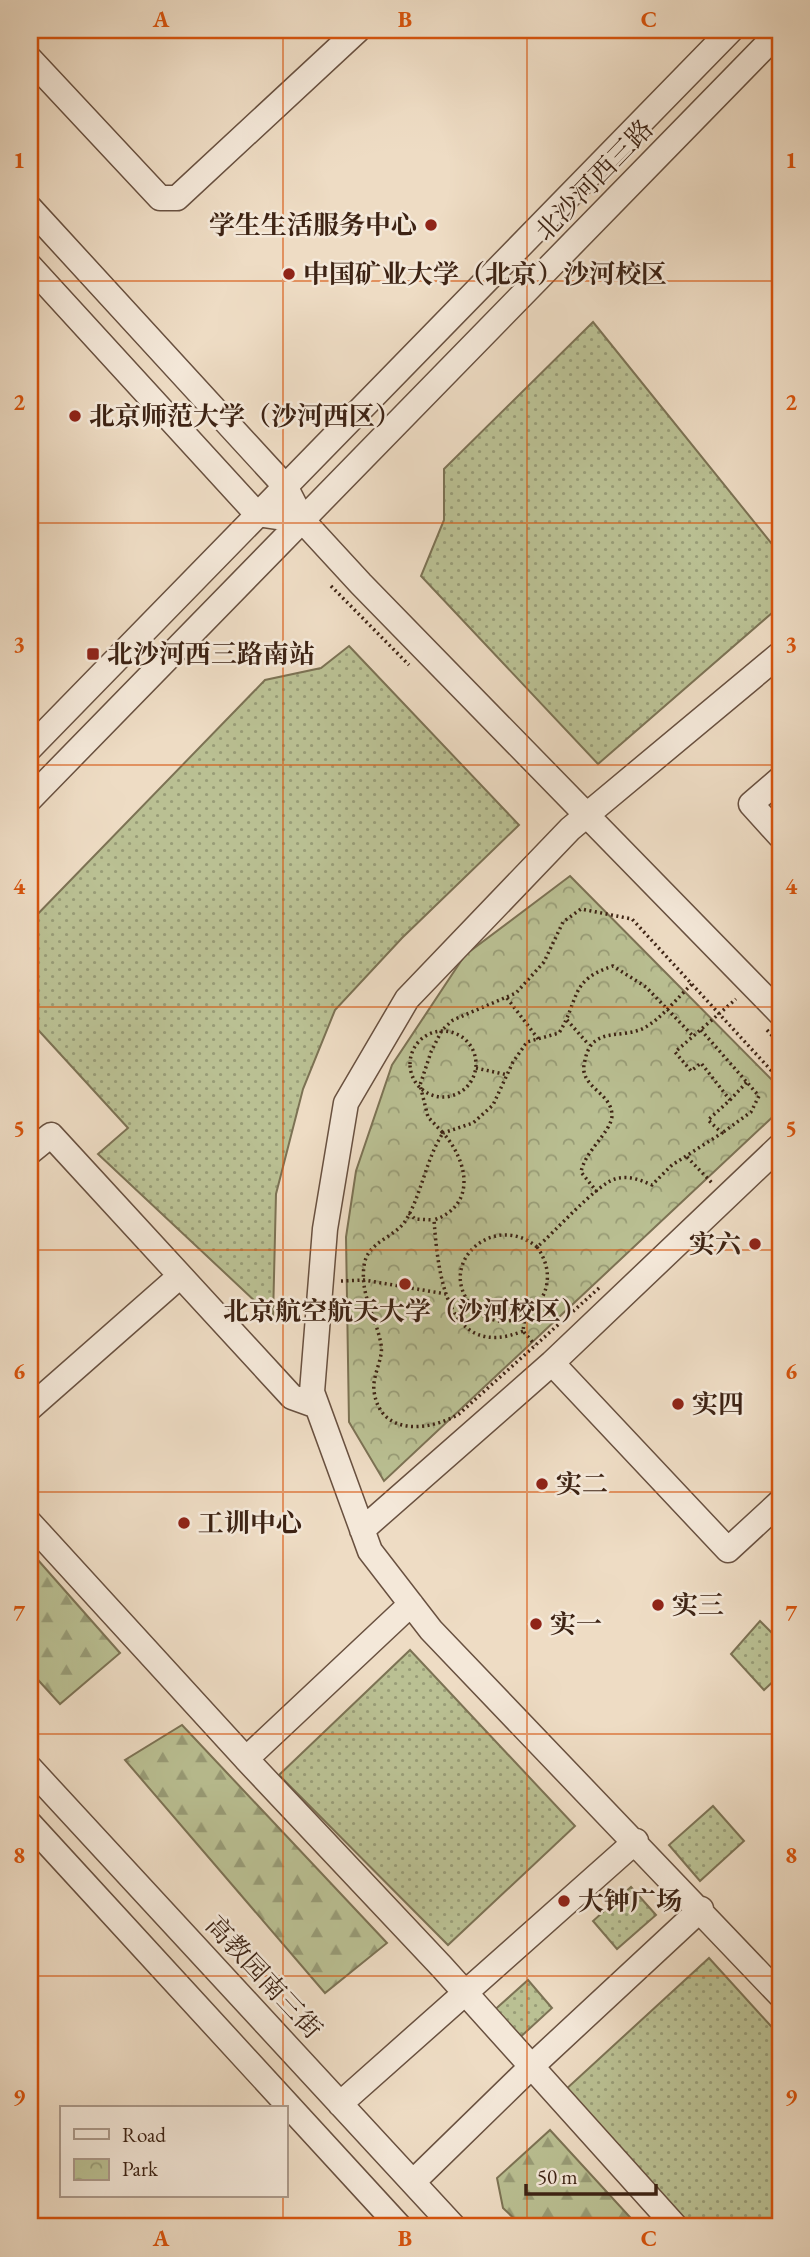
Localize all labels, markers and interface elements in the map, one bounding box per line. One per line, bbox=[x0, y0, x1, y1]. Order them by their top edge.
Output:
text: A bbox=[152, 4, 170, 34]
text: B bbox=[398, 4, 412, 34]
text: C bbox=[641, 4, 657, 34]
street label: 北沙河西三路 bbox=[528, 112, 660, 248]
text: 1 bbox=[13, 145, 25, 175]
text: 1 bbox=[785, 145, 797, 175]
place label: 学生生活服务中心 bbox=[209, 208, 417, 242]
marker: 学生生活服务中心 bbox=[423, 217, 439, 233]
place label: 中国矿业大学（北京）沙河校区 bbox=[303, 257, 667, 291]
marker: 中国矿业大学（北京）沙河校区 bbox=[281, 266, 297, 282]
text: 2 bbox=[13, 387, 25, 417]
text: 2 bbox=[785, 387, 797, 417]
place label: 北京师范大学（沙河西区） bbox=[89, 399, 401, 433]
marker: 北京师范大学（沙河西区） bbox=[67, 408, 83, 424]
text: 3 bbox=[13, 629, 25, 659]
text: 3 bbox=[785, 629, 797, 659]
place label: 北沙河西三路南站 bbox=[107, 637, 315, 671]
marker: 北沙河西三路南站 bbox=[85, 646, 101, 662]
text: 4 bbox=[13, 871, 26, 901]
text: 4 bbox=[785, 871, 798, 901]
text: 5 bbox=[13, 1113, 25, 1143]
text: 5 bbox=[785, 1113, 797, 1143]
place label: 实六 bbox=[689, 1227, 741, 1261]
marker: 实六 bbox=[747, 1236, 763, 1252]
marker: 北京航空航天大学（沙河校区） bbox=[397, 1276, 413, 1292]
place label: 北京航空航天大学（沙河校区） bbox=[223, 1294, 587, 1328]
text: 6 bbox=[13, 1356, 25, 1386]
text: 6 bbox=[785, 1356, 797, 1386]
place label: 实四 bbox=[692, 1387, 744, 1421]
marker: 实四 bbox=[670, 1396, 686, 1412]
place label: 实二 bbox=[556, 1467, 608, 1501]
marker: 实二 bbox=[534, 1476, 550, 1492]
place label: 工训中心 bbox=[198, 1506, 302, 1540]
marker: 工训中心 bbox=[176, 1515, 192, 1531]
place label: 实三 bbox=[672, 1588, 724, 1622]
marker: 实三 bbox=[650, 1597, 666, 1613]
text: 7 bbox=[13, 1598, 26, 1628]
text: 7 bbox=[785, 1598, 798, 1628]
place label: 实一 bbox=[550, 1607, 602, 1641]
marker: 实一 bbox=[528, 1616, 544, 1632]
text: 8 bbox=[13, 1840, 25, 1870]
text: 8 bbox=[785, 1840, 797, 1870]
place label: 大钟广场 bbox=[578, 1884, 682, 1918]
marker: 大钟广场 bbox=[556, 1893, 572, 1909]
street label: 高教园南三街 bbox=[198, 1908, 330, 2046]
text: 9 bbox=[13, 2082, 25, 2112]
text: 9 bbox=[785, 2082, 797, 2112]
legend bbox=[60, 2106, 287, 2198]
text: Road bbox=[122, 2121, 166, 2148]
scale bar bbox=[526, 2152, 656, 2196]
text: Park bbox=[122, 2155, 159, 2182]
text: 50 m bbox=[537, 2163, 578, 2190]
text: A bbox=[152, 2223, 170, 2253]
text: B bbox=[398, 2223, 412, 2253]
text: C bbox=[641, 2223, 657, 2253]

